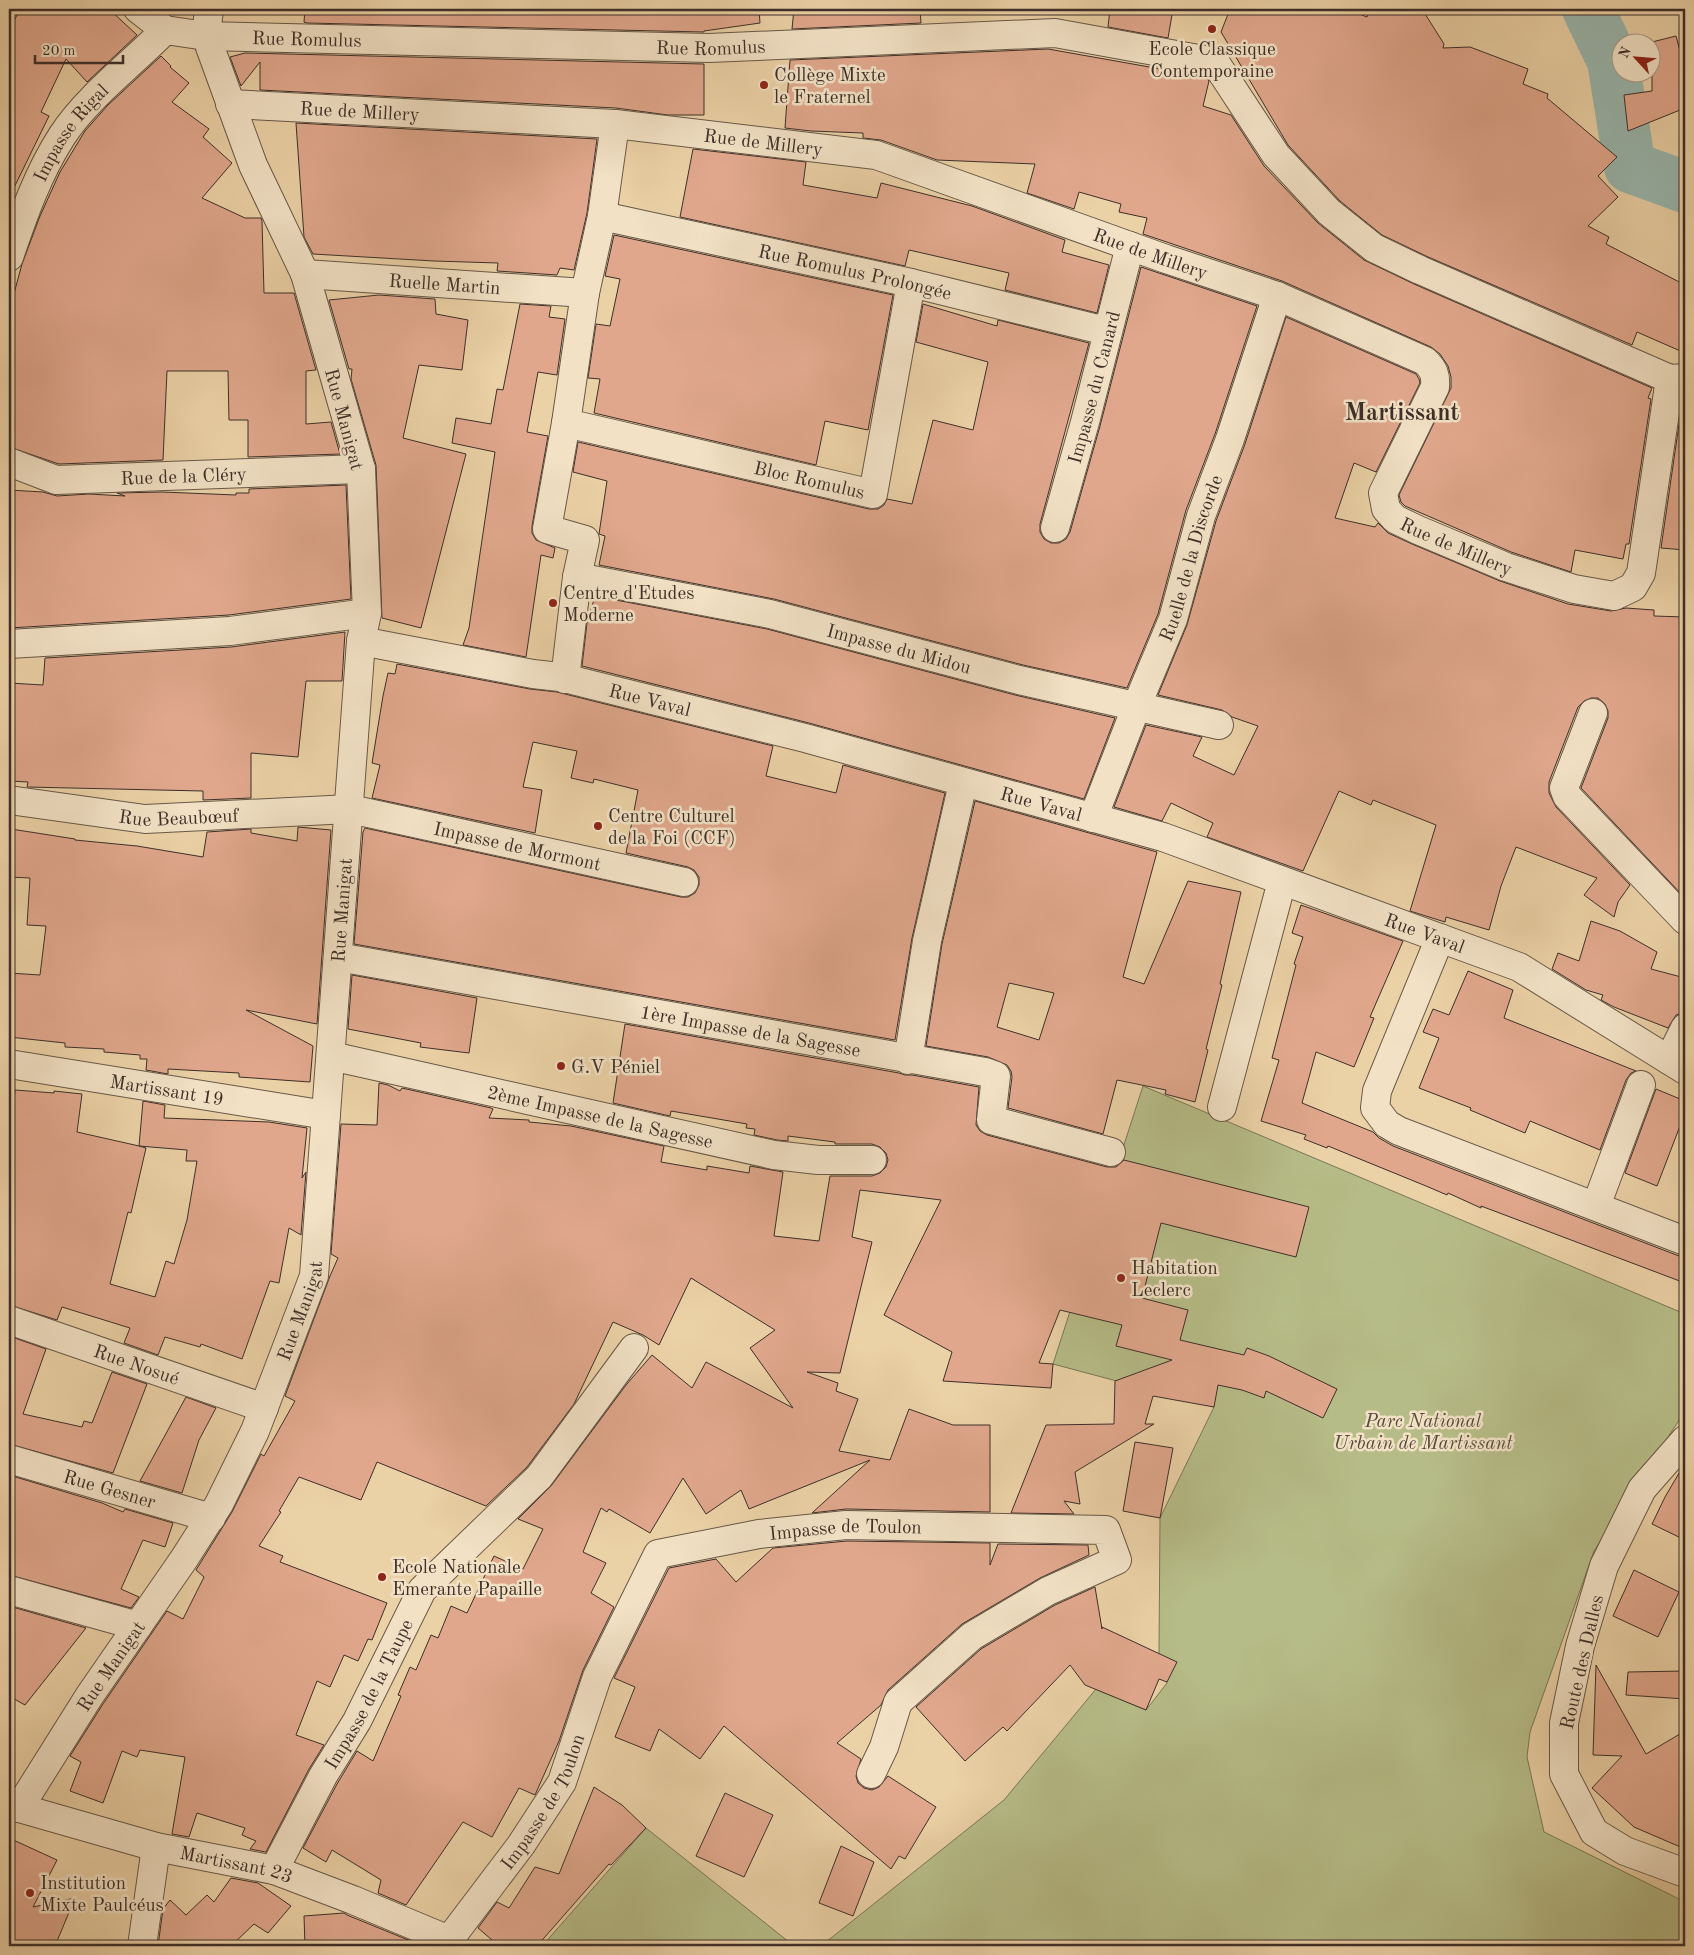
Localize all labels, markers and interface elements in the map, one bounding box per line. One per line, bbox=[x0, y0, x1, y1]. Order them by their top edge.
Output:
marker: Ecole Classique Contemporaine bbox=[1206, 23, 1218, 35]
street label: Rue Romulus bbox=[252, 30, 362, 52]
scale bar bbox=[35, 32, 122, 64]
north arrow bbox=[1612, 32, 1662, 82]
street label: Rue Romulus bbox=[656, 39, 766, 60]
place label: Ecole Classique Contemporaine bbox=[1148, 41, 1276, 82]
text: 20 m bbox=[42, 44, 76, 59]
text: N bbox=[1617, 45, 1634, 61]
place label: Collège Mixte le Fraternel bbox=[774, 67, 886, 108]
marker: Collège Mixte le Fraternel bbox=[758, 79, 770, 91]
street label: Impasse Rigal bbox=[32, 82, 113, 185]
street label: Rue de Millery bbox=[299, 101, 420, 126]
street label: Rue de Millery bbox=[703, 128, 824, 161]
street label: Rue de Millery bbox=[1090, 227, 1209, 284]
street label: Rue Romulus Prolongée bbox=[756, 243, 953, 305]
street label: Ruelle Martin bbox=[388, 273, 501, 299]
street label: Impasse du Canard bbox=[1067, 309, 1125, 466]
street label: Rue Manigat bbox=[320, 367, 365, 473]
district label: Martissant bbox=[1345, 402, 1460, 426]
street label: Bloc Romulus bbox=[752, 460, 866, 504]
street label: Rue de la Cléry bbox=[120, 466, 247, 490]
street label: Ruelle de la Discorde bbox=[1158, 473, 1228, 645]
street label: Rue de Millery bbox=[1396, 516, 1514, 580]
place label: Centre d'Etudes Moderne bbox=[563, 585, 695, 626]
marker: Centre d'Etudes Moderne bbox=[547, 597, 559, 609]
street label: Impasse du Midou bbox=[824, 622, 973, 679]
street label: Rue Vaval bbox=[606, 682, 692, 721]
street label: Rue Vaval bbox=[998, 785, 1084, 826]
street label: Rue Beaubœuf bbox=[117, 807, 240, 831]
place label: Centre Culturel de la Foi (CCF) bbox=[608, 808, 736, 849]
marker: Centre Culturel de la Foi (CCF) bbox=[592, 820, 604, 832]
street label: Impasse de Mormont bbox=[431, 821, 603, 876]
street label: Rue Manigat bbox=[330, 857, 357, 963]
street label: Rue Vaval bbox=[1381, 912, 1467, 958]
street label: 1ère Impasse de la Sagesse bbox=[638, 1004, 862, 1062]
place label: G.V Péniel bbox=[571, 1059, 660, 1078]
marker: G.V Péniel bbox=[555, 1060, 567, 1072]
street label: Martissant 19 bbox=[108, 1073, 225, 1110]
street label: 2ème Impasse de la Sagesse bbox=[485, 1084, 714, 1153]
street label: Rue Manigat bbox=[276, 1260, 327, 1364]
place label: Habitation Leclerc bbox=[1131, 1260, 1218, 1301]
marker: Habitation Leclerc bbox=[1115, 1272, 1127, 1284]
street label: Rue Nosué bbox=[91, 1343, 181, 1390]
park label: Parc National Urbain de Martissant bbox=[1334, 1413, 1513, 1454]
street label: Rue Gesner bbox=[61, 1468, 158, 1513]
street label: Impasse de Toulon bbox=[768, 1518, 922, 1545]
place label: Ecole Nationale Emerante Papaille bbox=[392, 1559, 542, 1600]
marker: Ecole Nationale Emerante Papaille bbox=[376, 1571, 388, 1583]
street label: Route des Dalles bbox=[1559, 1593, 1608, 1732]
street label: Impasse de la Taupe bbox=[323, 1617, 418, 1773]
street label: Rue Manigat bbox=[75, 1619, 150, 1716]
street label: Impasse de Toulon bbox=[499, 1732, 589, 1874]
street label: Martissant 23 bbox=[178, 1845, 295, 1888]
place label: Institution Mixte Paulcéus bbox=[40, 1875, 164, 1916]
marker: Institution Mixte Paulcéus bbox=[24, 1887, 36, 1899]

